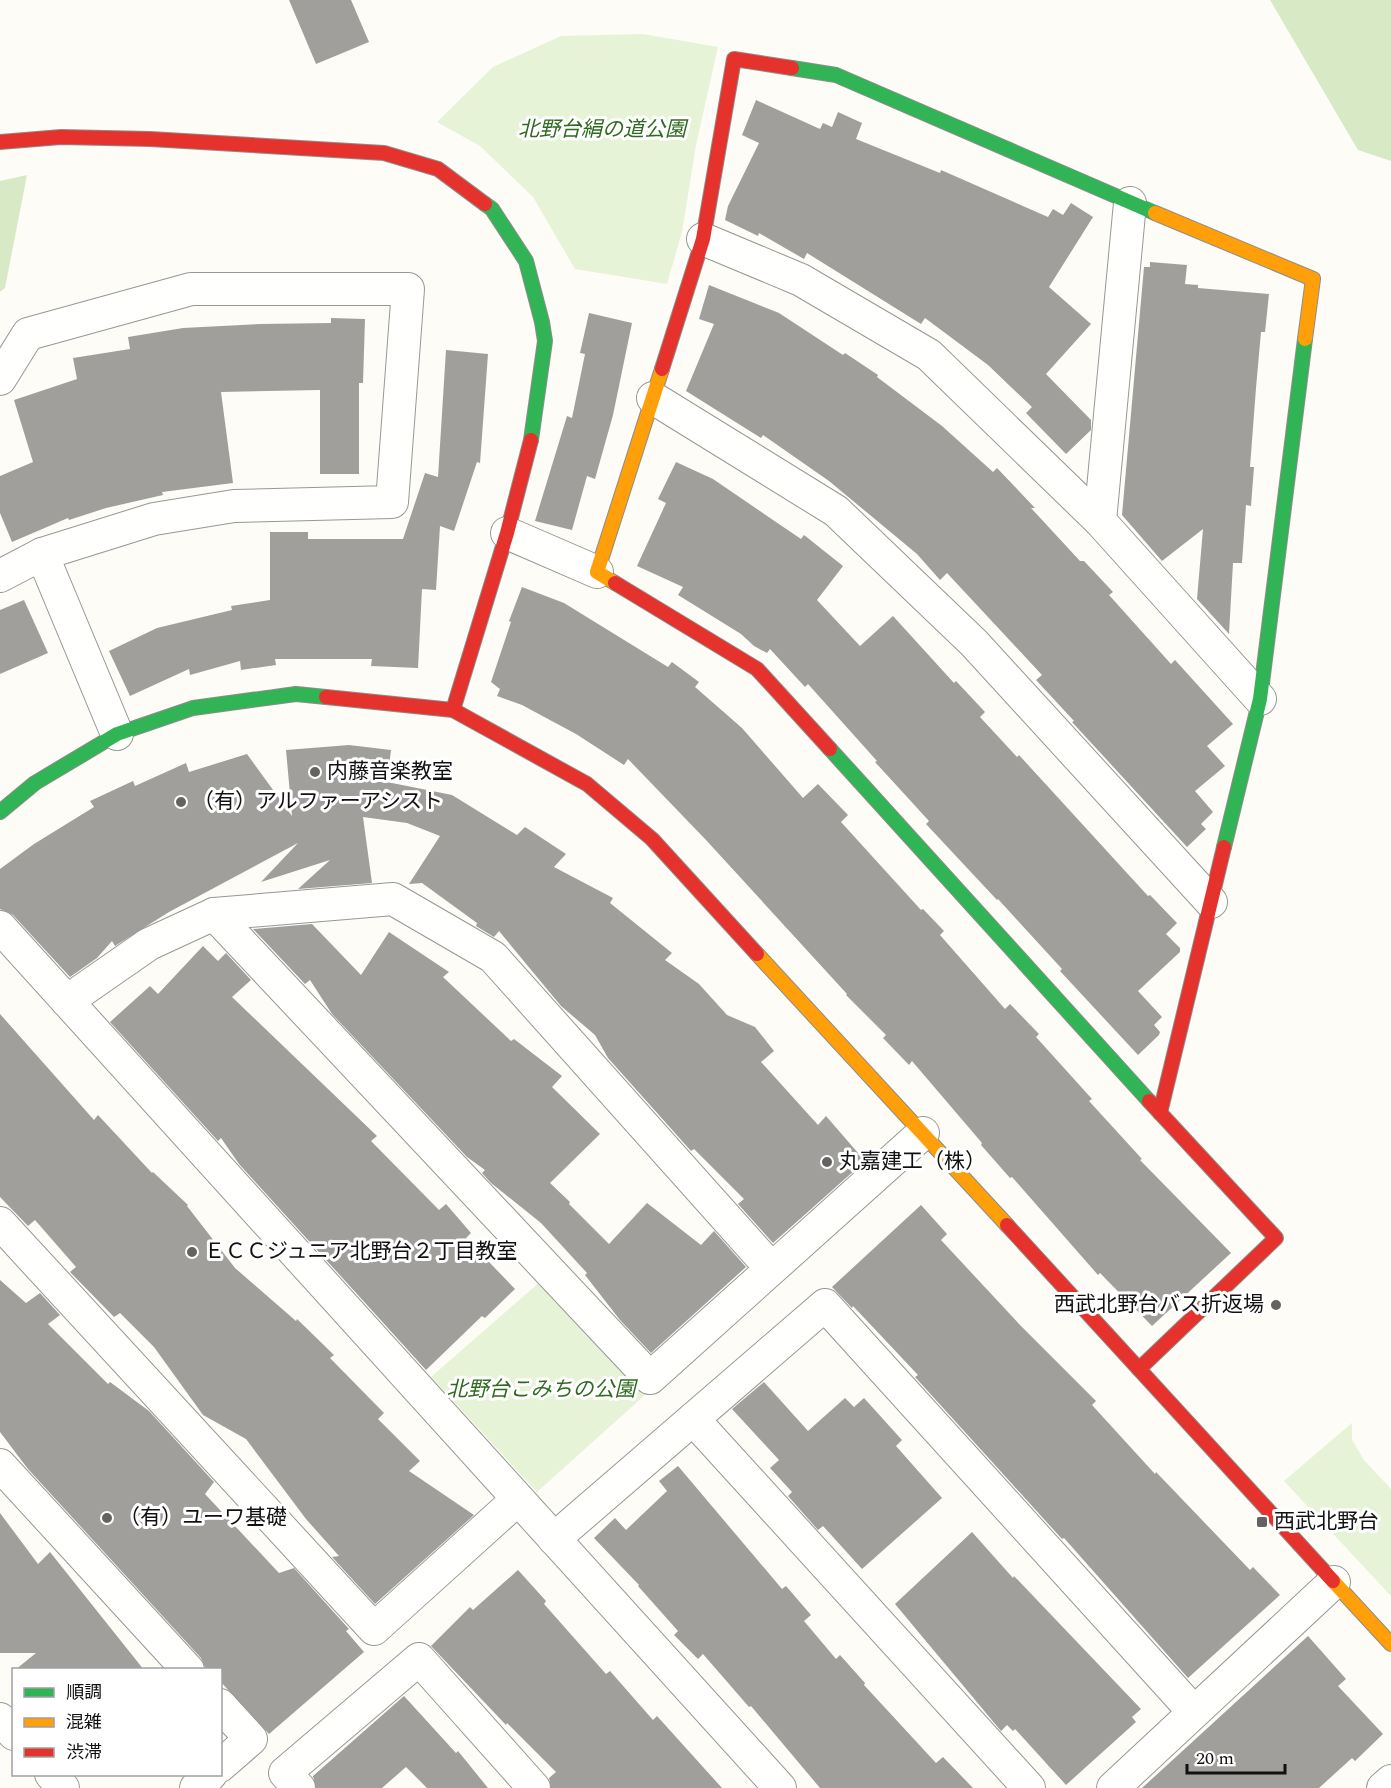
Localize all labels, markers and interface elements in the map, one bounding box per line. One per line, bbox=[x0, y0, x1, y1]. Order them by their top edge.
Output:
park label: 北野台絹の道公園 bbox=[518, 114, 689, 146]
place label: 内藤音楽教室 bbox=[327, 756, 453, 788]
marker: 内藤音楽教室 bbox=[308, 765, 322, 779]
place label: （有）アルファーアシスト bbox=[193, 786, 443, 818]
marker: （有）アルファーアシスト bbox=[174, 795, 188, 809]
place label: 丸嘉建工（株） bbox=[839, 1146, 986, 1178]
marker: 丸嘉建工（株） bbox=[820, 1155, 834, 1169]
place label: ＥＣＣジュニア北野台２丁目教室 bbox=[204, 1236, 518, 1268]
marker: ＥＣＣジュニア北野台２丁目教室 bbox=[185, 1245, 199, 1259]
place label: 西武北野台バス折返場 bbox=[1054, 1289, 1264, 1321]
marker: 西武北野台バス折返場 bbox=[1269, 1298, 1283, 1312]
park label: 北野台こみちの公園 bbox=[447, 1374, 638, 1406]
place label: （有）ユーワ基礎 bbox=[119, 1502, 287, 1534]
place label: 西武北野台 bbox=[1274, 1506, 1379, 1538]
marker: （有）ユーワ基礎 bbox=[100, 1511, 114, 1525]
marker: 西武北野台 bbox=[1255, 1515, 1269, 1529]
legend bbox=[12, 1668, 222, 1776]
text: 順調 bbox=[66, 1679, 102, 1706]
text: 混雑 bbox=[66, 1709, 102, 1736]
scale bar bbox=[1187, 1737, 1284, 1775]
text: 渋滞 bbox=[66, 1739, 102, 1766]
text: 20 m bbox=[1196, 1745, 1234, 1772]

